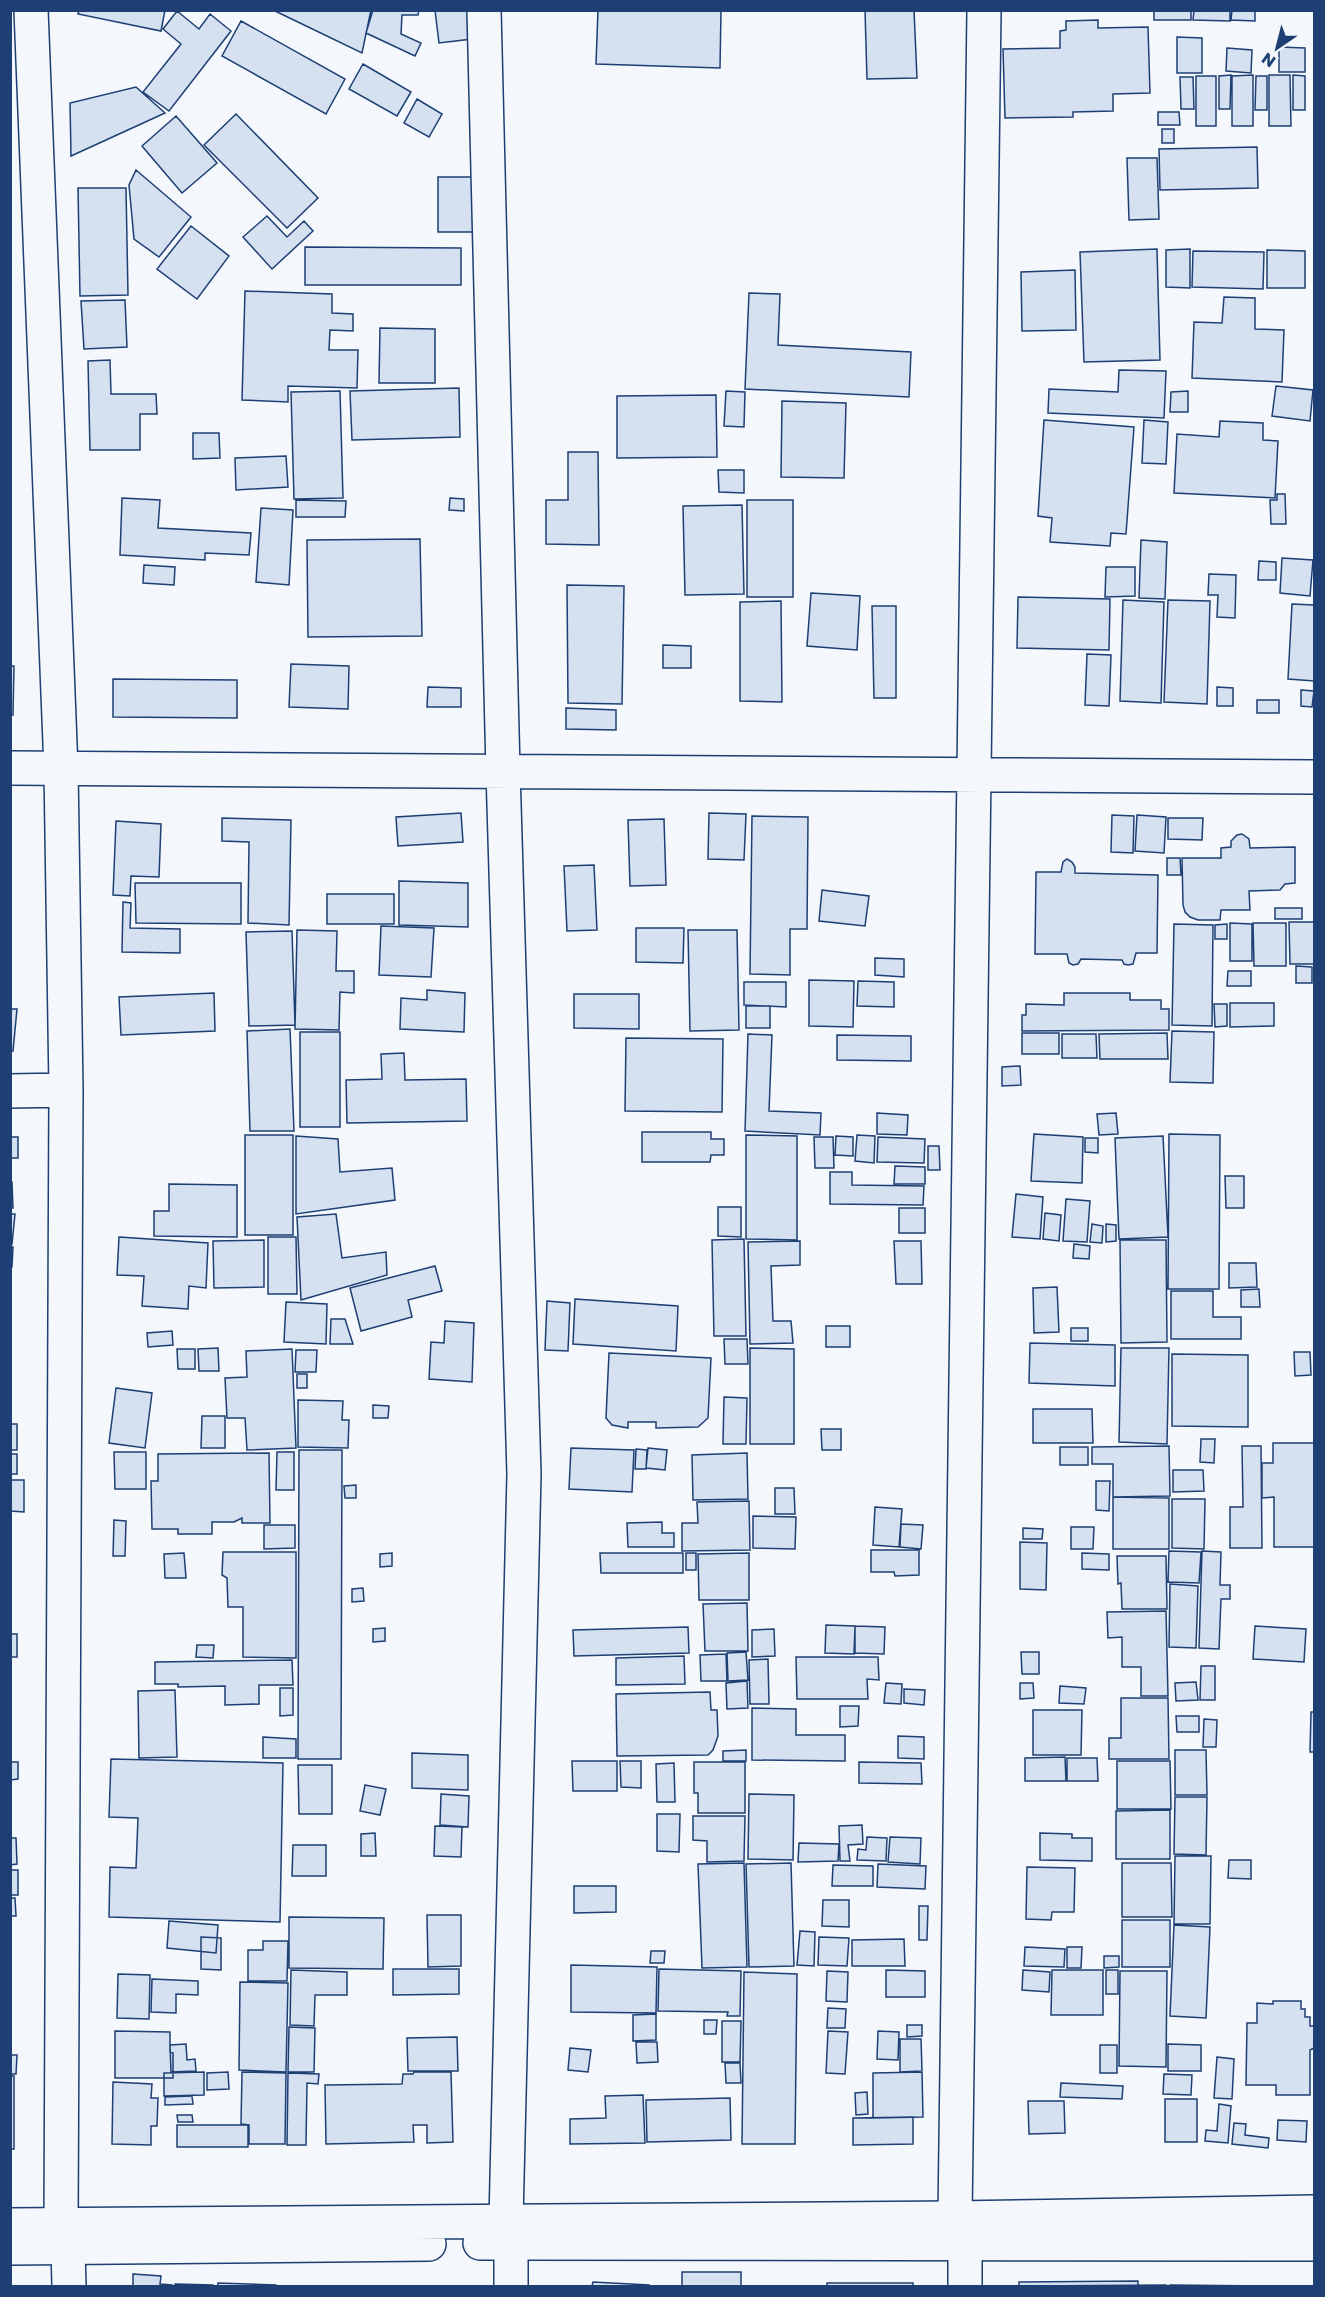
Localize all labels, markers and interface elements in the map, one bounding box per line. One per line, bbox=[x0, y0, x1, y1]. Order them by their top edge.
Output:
north arrow bbox=[1247, 18, 1307, 78]
text: N bbox=[1257, 47, 1280, 73]

